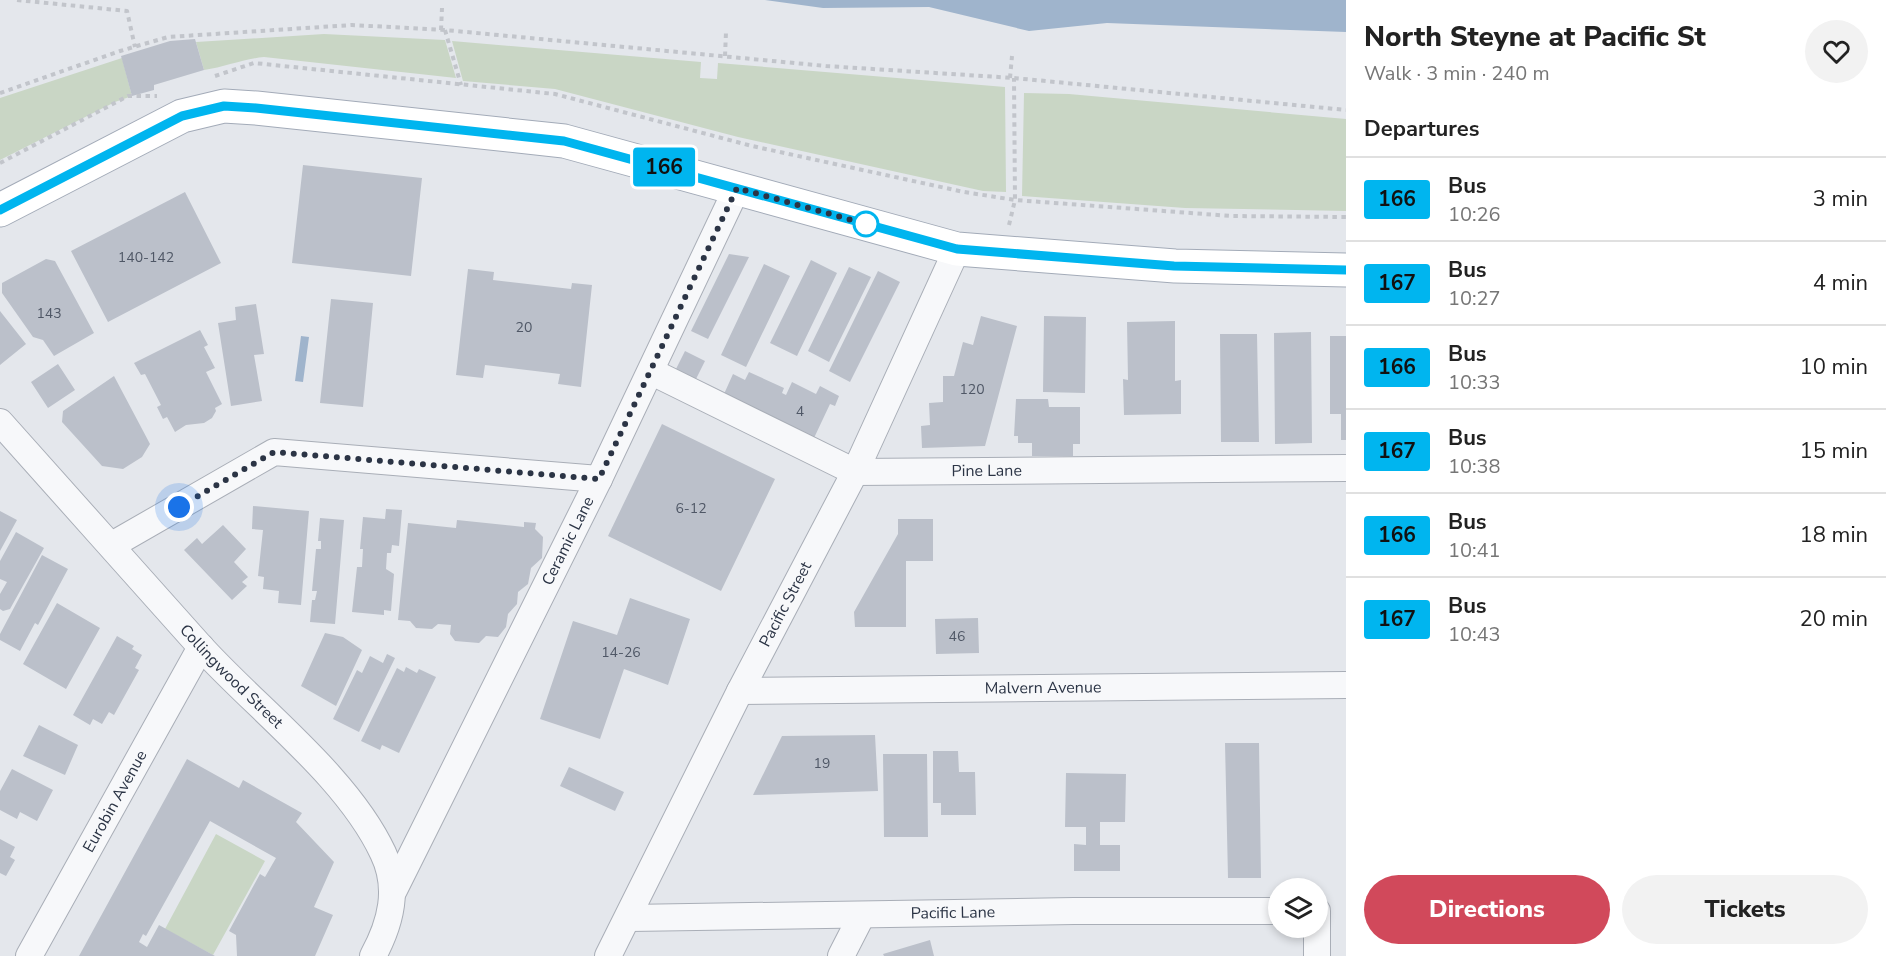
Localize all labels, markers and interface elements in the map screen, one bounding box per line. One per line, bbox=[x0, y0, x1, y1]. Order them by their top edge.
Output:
text: North Steyne at Pacific St bbox=[1364, 18, 1706, 56]
button: heart bbox=[1805, 20, 1868, 83]
text: Walk · 3 min · 240 m bbox=[1364, 60, 1550, 87]
text: Departures bbox=[1364, 114, 1479, 144]
line badge: 166 bbox=[630, 148, 698, 186]
text: 166 bbox=[645, 153, 683, 181]
text: Bus bbox=[1448, 171, 1487, 201]
text: 3 min bbox=[1813, 184, 1868, 214]
text: 166 bbox=[1378, 185, 1416, 213]
text: 10:26 bbox=[1448, 201, 1501, 228]
unlabelled marker bbox=[853, 211, 879, 237]
house number: 140-142 bbox=[118, 248, 174, 267]
text: Bus bbox=[1448, 255, 1487, 285]
text: 4 min bbox=[1813, 268, 1868, 298]
text: 167 bbox=[1378, 269, 1416, 297]
text: 10:27 bbox=[1448, 285, 1501, 312]
house number: 143 bbox=[36, 304, 62, 323]
house number: 20 bbox=[516, 318, 532, 337]
text: Bus bbox=[1448, 339, 1487, 369]
text: 10 min bbox=[1800, 352, 1868, 382]
text: 166 bbox=[1378, 353, 1416, 381]
text: 10:33 bbox=[1448, 369, 1501, 396]
house number: 120 bbox=[959, 380, 985, 399]
house number: 4 bbox=[796, 402, 804, 421]
text: Bus bbox=[1448, 423, 1487, 453]
text: 15 min bbox=[1800, 436, 1868, 466]
text: 167 bbox=[1378, 437, 1416, 465]
text: 10:38 bbox=[1448, 453, 1501, 480]
street label: Pine Lane bbox=[951, 460, 1022, 482]
your location bbox=[164, 492, 194, 522]
street label: Ceramic Lane bbox=[537, 493, 599, 589]
house number: 6-12 bbox=[675, 499, 707, 518]
text: Bus bbox=[1448, 507, 1487, 537]
text: 18 min bbox=[1800, 520, 1868, 550]
text: 166 bbox=[1378, 521, 1416, 549]
text: 10:41 bbox=[1448, 537, 1501, 564]
street label: Pacific Street bbox=[754, 557, 817, 651]
text: Bus bbox=[1448, 591, 1487, 621]
text: 20 min bbox=[1800, 604, 1868, 634]
text: 167 bbox=[1378, 605, 1416, 633]
street label: Collingwood Street bbox=[175, 619, 288, 734]
text: 10:43 bbox=[1448, 621, 1501, 648]
house number: 46 bbox=[949, 627, 965, 646]
house number: 14-26 bbox=[601, 643, 641, 662]
street label: Malvern Avenue bbox=[984, 676, 1101, 700]
street label: Eurobin Avenue bbox=[78, 746, 152, 856]
house number: 19 bbox=[814, 754, 830, 773]
button: Directions bbox=[1364, 875, 1610, 944]
button: Tickets bbox=[1622, 875, 1868, 944]
map controls bbox=[1268, 878, 1328, 938]
button: layers bbox=[1268, 878, 1328, 938]
street label: Pacific Lane bbox=[910, 901, 995, 925]

